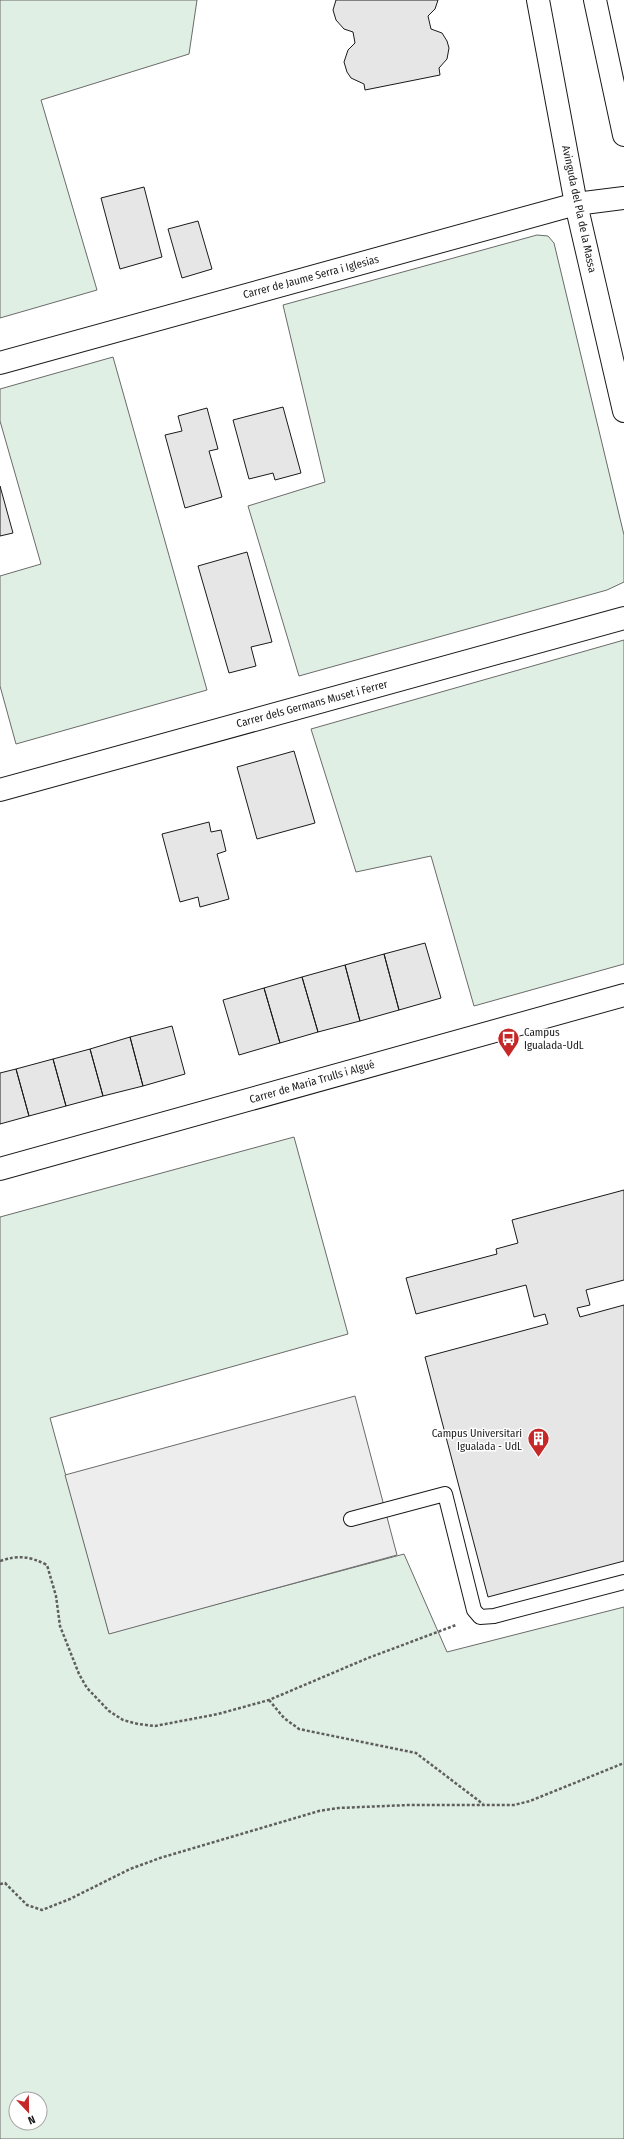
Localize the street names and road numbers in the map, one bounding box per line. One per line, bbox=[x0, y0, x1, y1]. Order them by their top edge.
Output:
street label: Avinguda del Pla de la Massa bbox=[559, 144, 599, 274]
street label: Carrer de Jaume Serra i Iglesias bbox=[242, 253, 381, 301]
street label: Carrer dels Germans Muset i Ferrer bbox=[235, 678, 389, 730]
street label: Carrer de Maria Trulls i Algué bbox=[248, 1058, 376, 1106]

